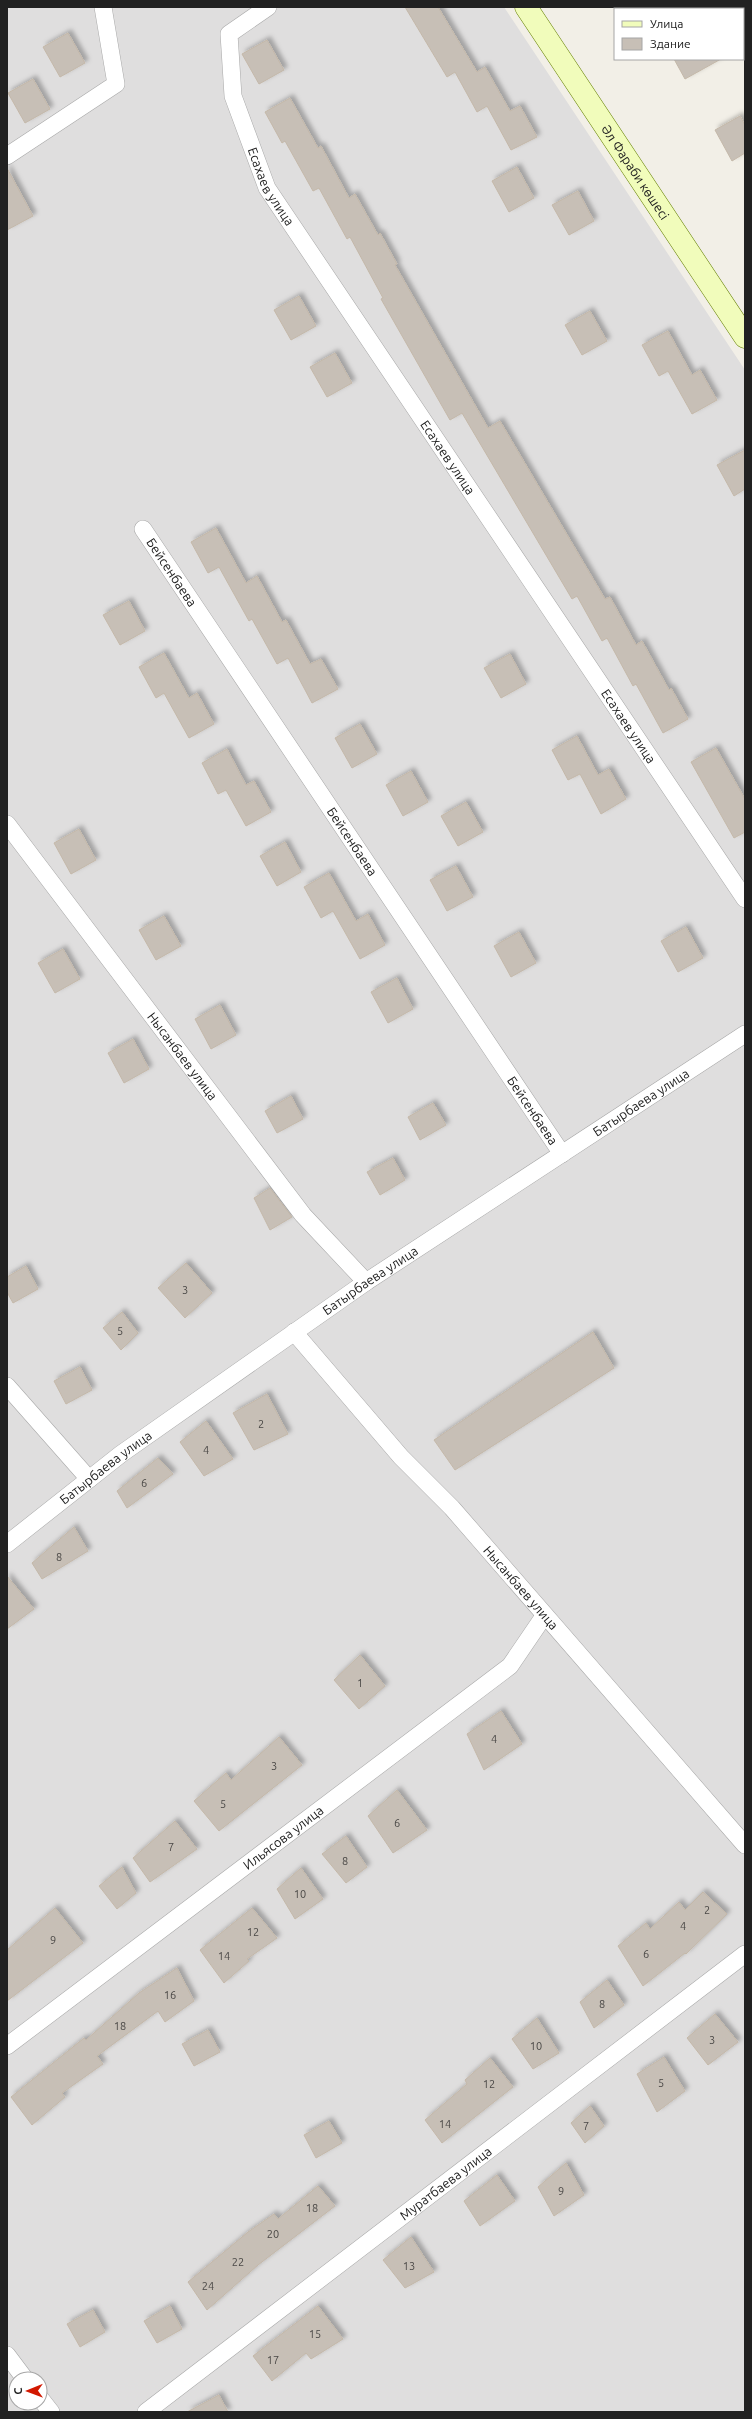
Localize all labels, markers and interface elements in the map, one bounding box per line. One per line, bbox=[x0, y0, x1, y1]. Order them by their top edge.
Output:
legend bbox=[614, 8, 744, 60]
text: Улица bbox=[650, 17, 683, 30]
text: Здание bbox=[650, 37, 691, 50]
street label: Әл Фараби көшесі bbox=[599, 122, 672, 222]
street label: Есахаев улица bbox=[246, 145, 297, 228]
street label: Есахаев улица bbox=[418, 417, 478, 497]
street label: Бейсенбаева bbox=[144, 535, 200, 609]
street label: Есахаев улица bbox=[599, 686, 659, 766]
street label: Бейсенбаева bbox=[325, 805, 380, 878]
street label: Нысанбаев улица bbox=[145, 1009, 220, 1103]
street label: Батырбаева улица bbox=[590, 1066, 691, 1139]
street label: Бейсенбаева bbox=[505, 1074, 561, 1147]
street label: Батырбаева улица bbox=[320, 1243, 420, 1317]
house number: 3 bbox=[182, 1284, 188, 1296]
house number: 5 bbox=[117, 1325, 123, 1337]
house number: 2 bbox=[258, 1418, 264, 1430]
street label: Батырбаева улица bbox=[57, 1428, 154, 1507]
house number: 4 bbox=[203, 1444, 209, 1456]
house number: 6 bbox=[141, 1477, 147, 1489]
street label: Нысанбаев улица bbox=[481, 1543, 561, 1632]
house number: 8 bbox=[56, 1551, 62, 1563]
house number: 1 bbox=[357, 1677, 363, 1689]
house number: 4 bbox=[491, 1733, 497, 1745]
house number: 3 bbox=[271, 1760, 277, 1772]
house number: 5 bbox=[220, 1798, 226, 1810]
street label: Ильясова улица bbox=[240, 1803, 326, 1872]
house number: 6 bbox=[394, 1817, 400, 1829]
house number: 7 bbox=[168, 1841, 174, 1853]
house number: 8 bbox=[342, 1855, 348, 1867]
house number: 10 bbox=[294, 1888, 306, 1900]
house number: 2 bbox=[704, 1904, 710, 1916]
house number: 4 bbox=[680, 1920, 686, 1932]
house number: 12 bbox=[247, 1926, 259, 1938]
house number: 9 bbox=[50, 1934, 56, 1946]
house number: 6 bbox=[643, 1948, 649, 1960]
house number: 14 bbox=[218, 1950, 230, 1962]
house number: 16 bbox=[164, 1989, 176, 2001]
house number: 8 bbox=[599, 1998, 605, 2010]
house number: 18 bbox=[114, 2020, 126, 2032]
house number: 3 bbox=[709, 2034, 715, 2046]
house number: 10 bbox=[530, 2040, 542, 2052]
house number: 5 bbox=[658, 2077, 664, 2089]
house number: 12 bbox=[483, 2078, 495, 2090]
house number: 14 bbox=[439, 2118, 451, 2130]
house number: 7 bbox=[583, 2120, 589, 2132]
street label: Муратбаева улица bbox=[397, 2144, 494, 2222]
house number: 9 bbox=[558, 2185, 564, 2197]
house number: 18 bbox=[306, 2202, 318, 2214]
house number: 20 bbox=[267, 2228, 279, 2240]
house number: 22 bbox=[232, 2256, 244, 2268]
house number: 13 bbox=[403, 2260, 415, 2272]
house number: 24 bbox=[202, 2280, 214, 2292]
house number: 15 bbox=[309, 2328, 321, 2340]
house number: 17 bbox=[267, 2354, 279, 2366]
north arrow bbox=[8, 2371, 48, 2411]
text: С bbox=[12, 2388, 24, 2395]

